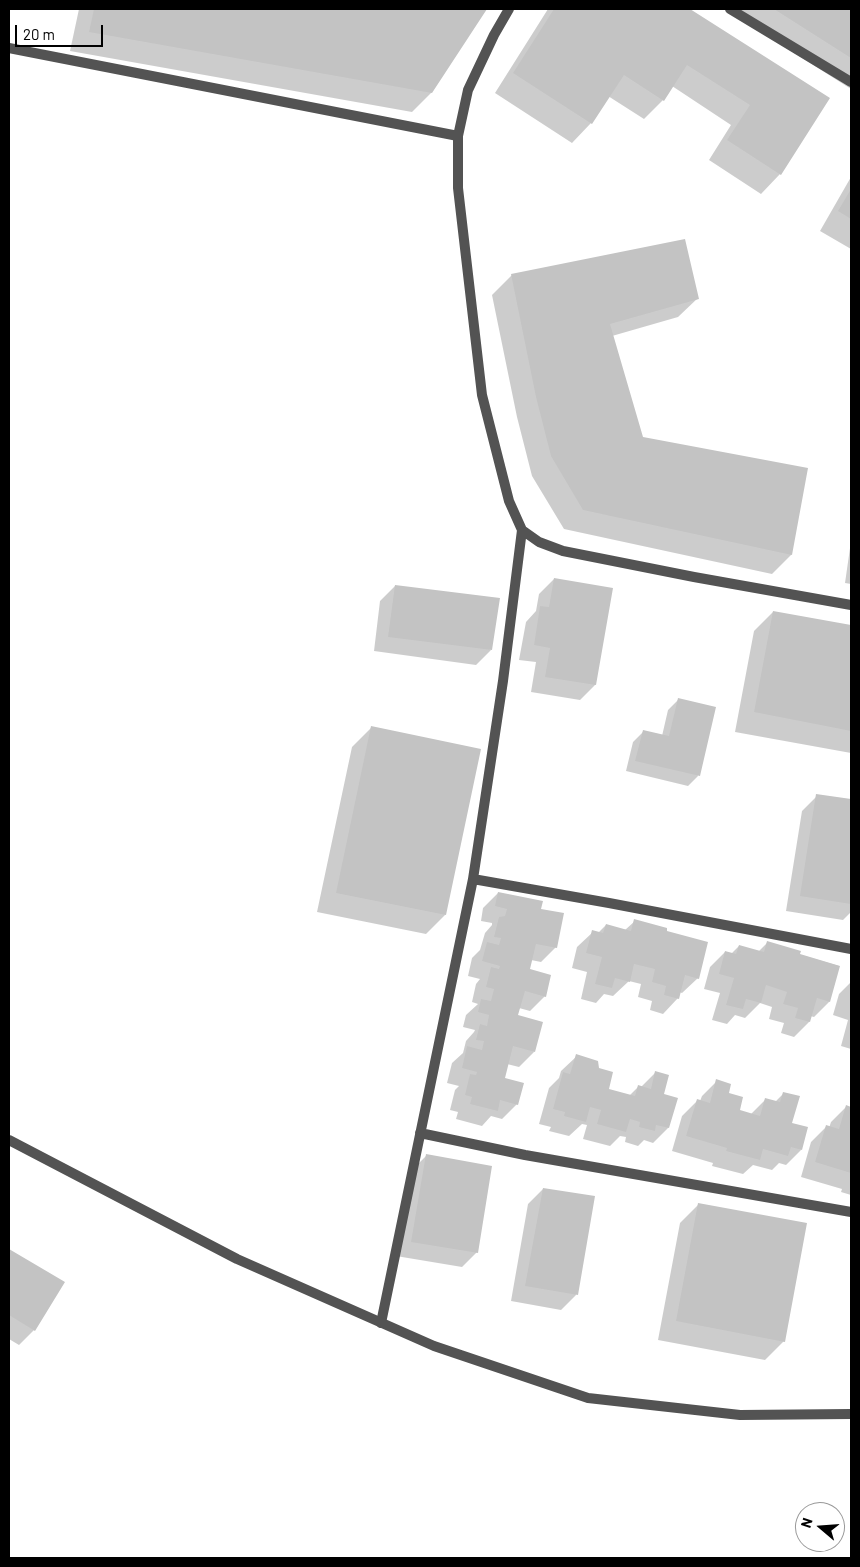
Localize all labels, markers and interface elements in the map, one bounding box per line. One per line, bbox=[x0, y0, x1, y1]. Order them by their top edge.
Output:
scale bar bbox=[18, 15, 105, 47]
text: 20 m bbox=[23, 25, 55, 43]
north arrow bbox=[795, 1502, 845, 1552]
text: N bbox=[797, 1515, 816, 1530]

